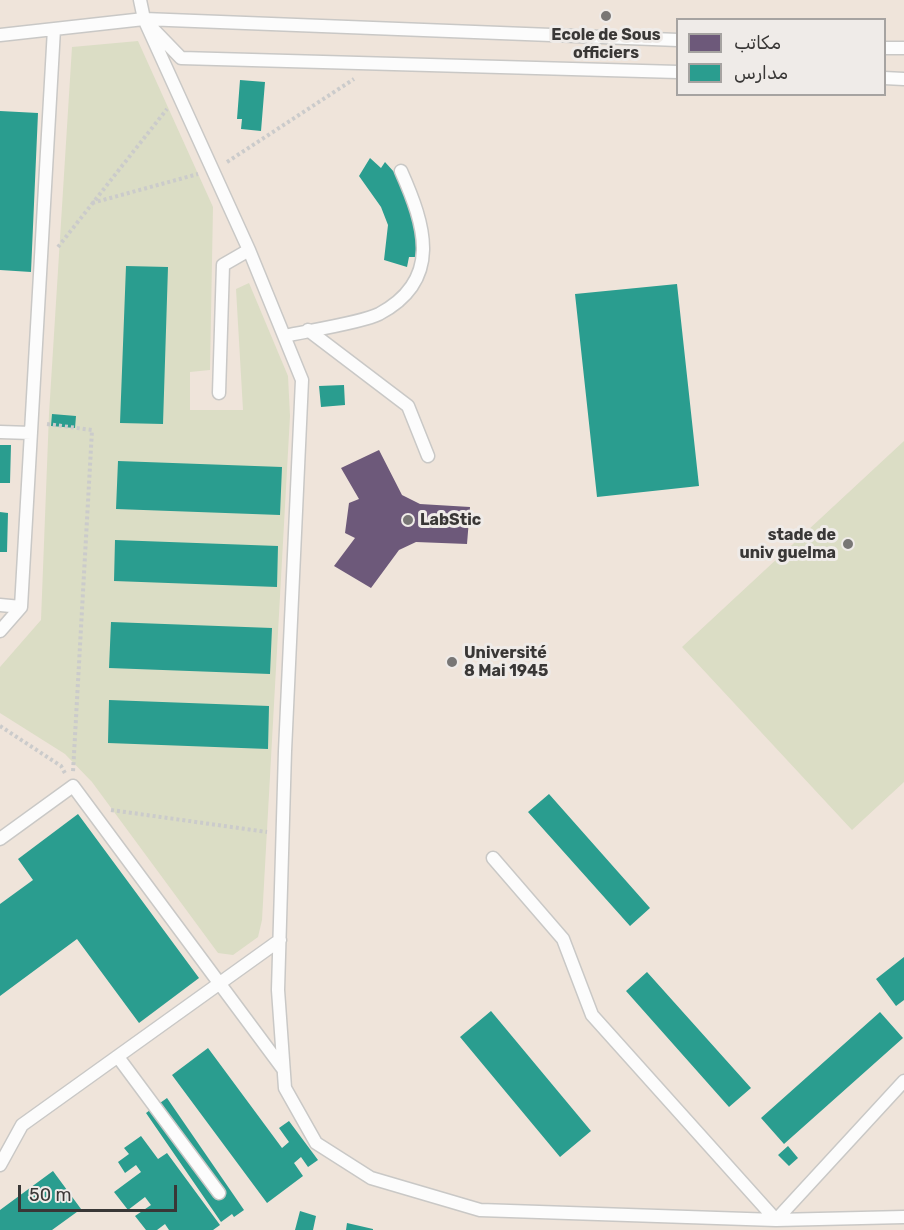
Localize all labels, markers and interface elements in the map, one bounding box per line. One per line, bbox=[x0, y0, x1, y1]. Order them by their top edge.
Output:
marker: Ecole de Sous officiers bbox=[599, 9, 613, 23]
legend bbox=[676, 18, 886, 96]
place label: Ecole de Sous officiers bbox=[551, 25, 661, 63]
text: مكاتب bbox=[734, 32, 781, 54]
text: مدارس bbox=[734, 62, 788, 84]
place label: LabStic bbox=[420, 510, 481, 530]
marker: LabStic bbox=[401, 513, 415, 527]
place label: stade de univ guelma bbox=[739, 525, 836, 563]
marker: stade de univ guelma bbox=[841, 537, 855, 551]
place label: Université 8 Mai 1945 bbox=[464, 643, 548, 681]
marker: Université 8 Mai 1945 bbox=[445, 655, 459, 669]
scale bar bbox=[21, 1173, 180, 1211]
text: 50 m bbox=[29, 1184, 72, 1206]

